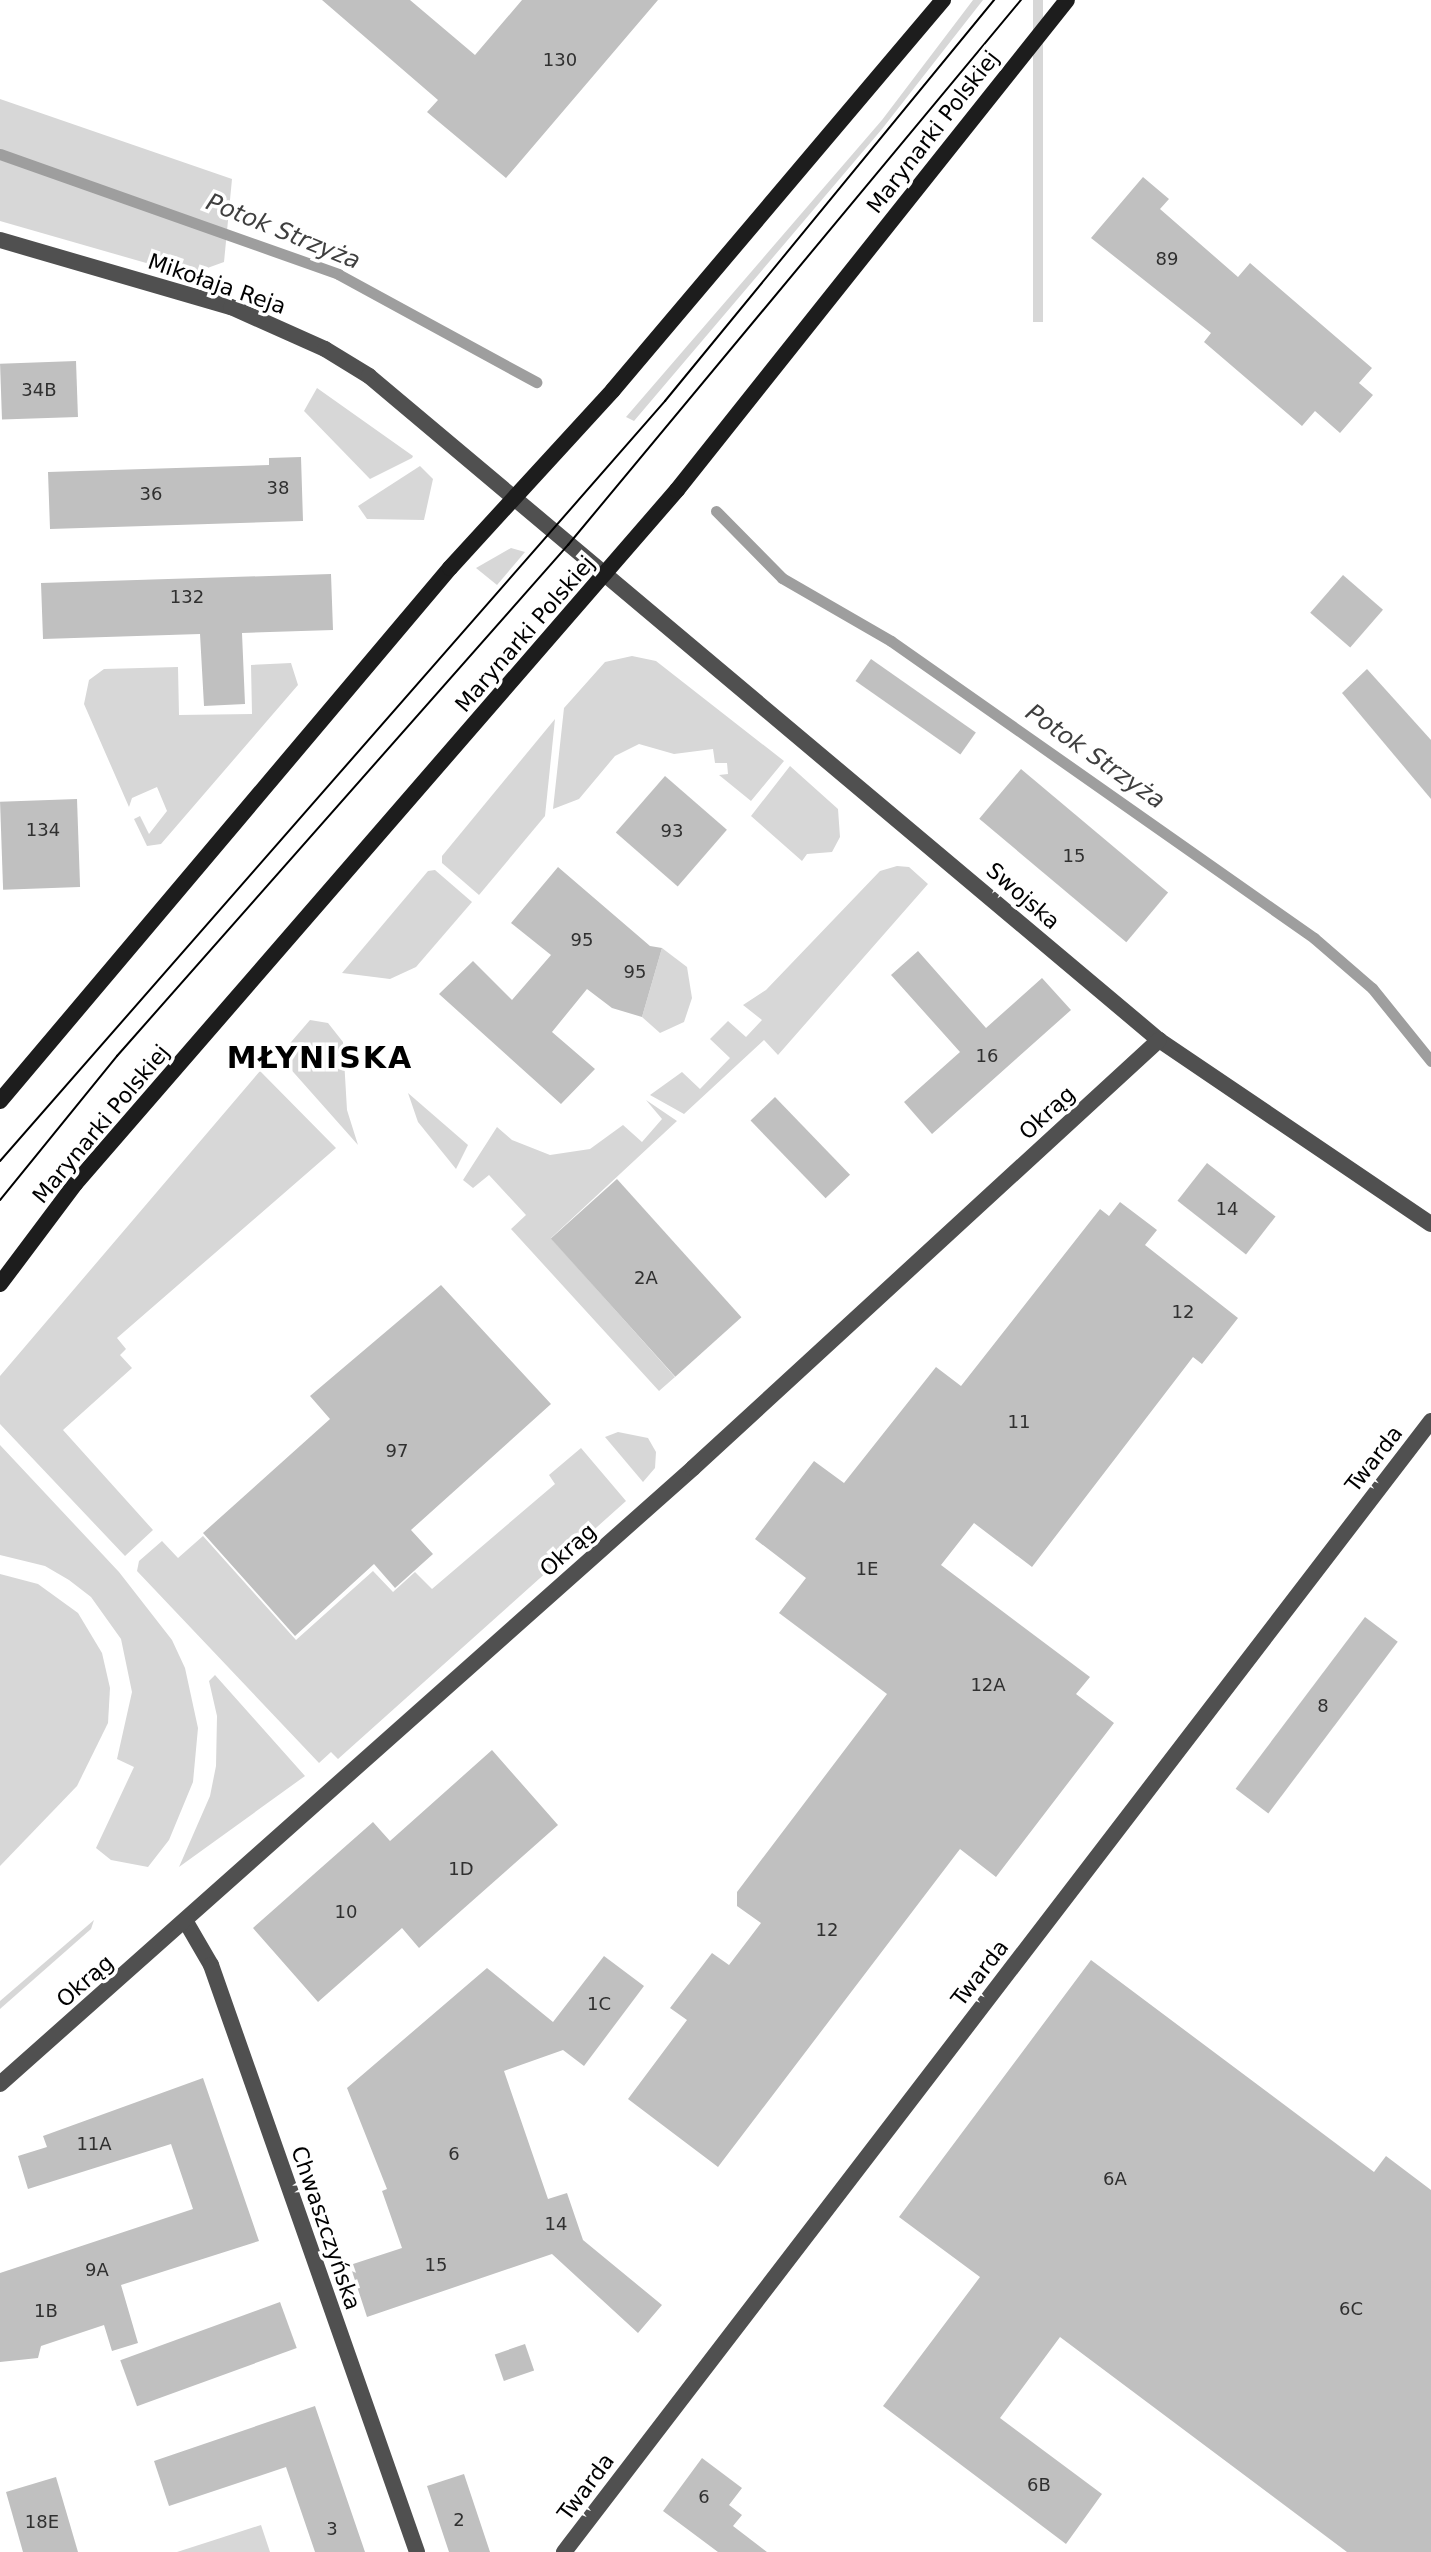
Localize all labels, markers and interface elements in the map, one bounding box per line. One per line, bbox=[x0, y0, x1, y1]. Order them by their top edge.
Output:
street label: Marynarki Polskiej bbox=[861, 46, 1005, 218]
house number: 130 bbox=[543, 49, 577, 71]
water label: Potok Strzyża bbox=[202, 188, 364, 276]
street label: Mikołaja Reja bbox=[145, 248, 289, 320]
house number: 89 bbox=[1156, 248, 1178, 270]
house number: 34B bbox=[21, 379, 57, 401]
house number: 38 bbox=[267, 477, 289, 499]
house number: 36 bbox=[140, 483, 162, 505]
street label: Marynarki Polskiej bbox=[450, 550, 600, 718]
house number: 132 bbox=[170, 586, 204, 608]
water label: Potok Strzyża bbox=[1020, 698, 1170, 816]
house number: 134 bbox=[26, 819, 60, 841]
house number: 93 bbox=[661, 820, 683, 842]
house number: 15 bbox=[1063, 845, 1085, 867]
street label: Swojska bbox=[981, 857, 1065, 935]
house number: 95 bbox=[571, 929, 593, 951]
house number: 95 bbox=[624, 961, 646, 983]
street label: Marynarki Polskiej bbox=[27, 1039, 175, 1209]
district label: MŁYNISKA bbox=[227, 1040, 413, 1076]
house number: 16 bbox=[976, 1045, 998, 1067]
street label: Okrąg bbox=[1014, 1081, 1080, 1145]
house number: 14 bbox=[1216, 1198, 1238, 1220]
house number: 2A bbox=[634, 1267, 658, 1289]
house number: 12 bbox=[1172, 1301, 1194, 1323]
house number: 11 bbox=[1008, 1411, 1030, 1433]
street label: Twarda bbox=[1340, 1420, 1408, 1498]
house number: 97 bbox=[386, 1440, 408, 1462]
street label: Okrąg bbox=[534, 1518, 602, 1582]
house number: 1E bbox=[856, 1558, 878, 1580]
house number: 12A bbox=[970, 1674, 1006, 1696]
house number: 8 bbox=[1317, 1695, 1329, 1717]
house number: 1D bbox=[448, 1858, 474, 1880]
house number: 10 bbox=[335, 1901, 357, 1923]
house number: 12 bbox=[816, 1919, 838, 1941]
street label: Twarda bbox=[946, 1934, 1014, 2012]
street label: Okrąg bbox=[51, 1949, 119, 2013]
house number: 1C bbox=[587, 1993, 611, 2015]
house number: 11A bbox=[76, 2133, 112, 2155]
street label: Chwaszczyńska bbox=[286, 2143, 366, 2313]
house number: 6 bbox=[448, 2143, 460, 2165]
house number: 6A bbox=[1103, 2168, 1127, 2190]
house number: 14 bbox=[545, 2213, 567, 2235]
house number: 15 bbox=[425, 2254, 447, 2276]
house number: 9A bbox=[85, 2259, 109, 2281]
house number: 6C bbox=[1339, 2298, 1363, 2320]
house number: 1B bbox=[34, 2300, 58, 2322]
street label: Twarda bbox=[552, 2448, 620, 2526]
house number: 6B bbox=[1027, 2474, 1051, 2496]
house number: 6 bbox=[698, 2486, 710, 2508]
house number: 2 bbox=[453, 2509, 465, 2531]
house number: 18E bbox=[25, 2511, 59, 2533]
house number: 3 bbox=[326, 2518, 338, 2540]

